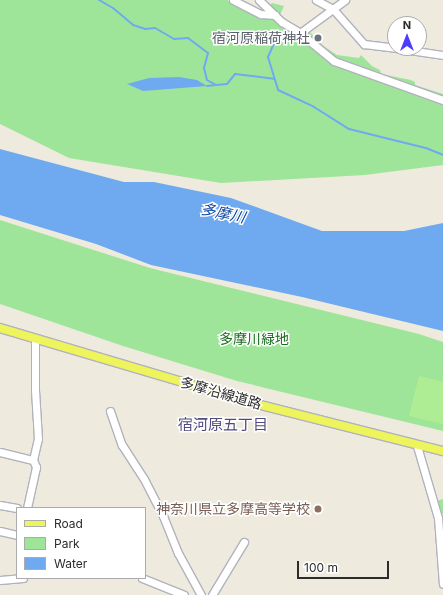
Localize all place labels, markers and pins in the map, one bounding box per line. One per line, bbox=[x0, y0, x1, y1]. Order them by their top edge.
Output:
place label: 宿河原稲荷神社 bbox=[212, 30, 310, 46]
marker: 宿河原稲荷神社 bbox=[313, 33, 323, 43]
place label: 神奈川県立多摩高等学校 bbox=[156, 501, 310, 517]
marker: 神奈川県立多摩高等学校 bbox=[313, 504, 323, 514]

